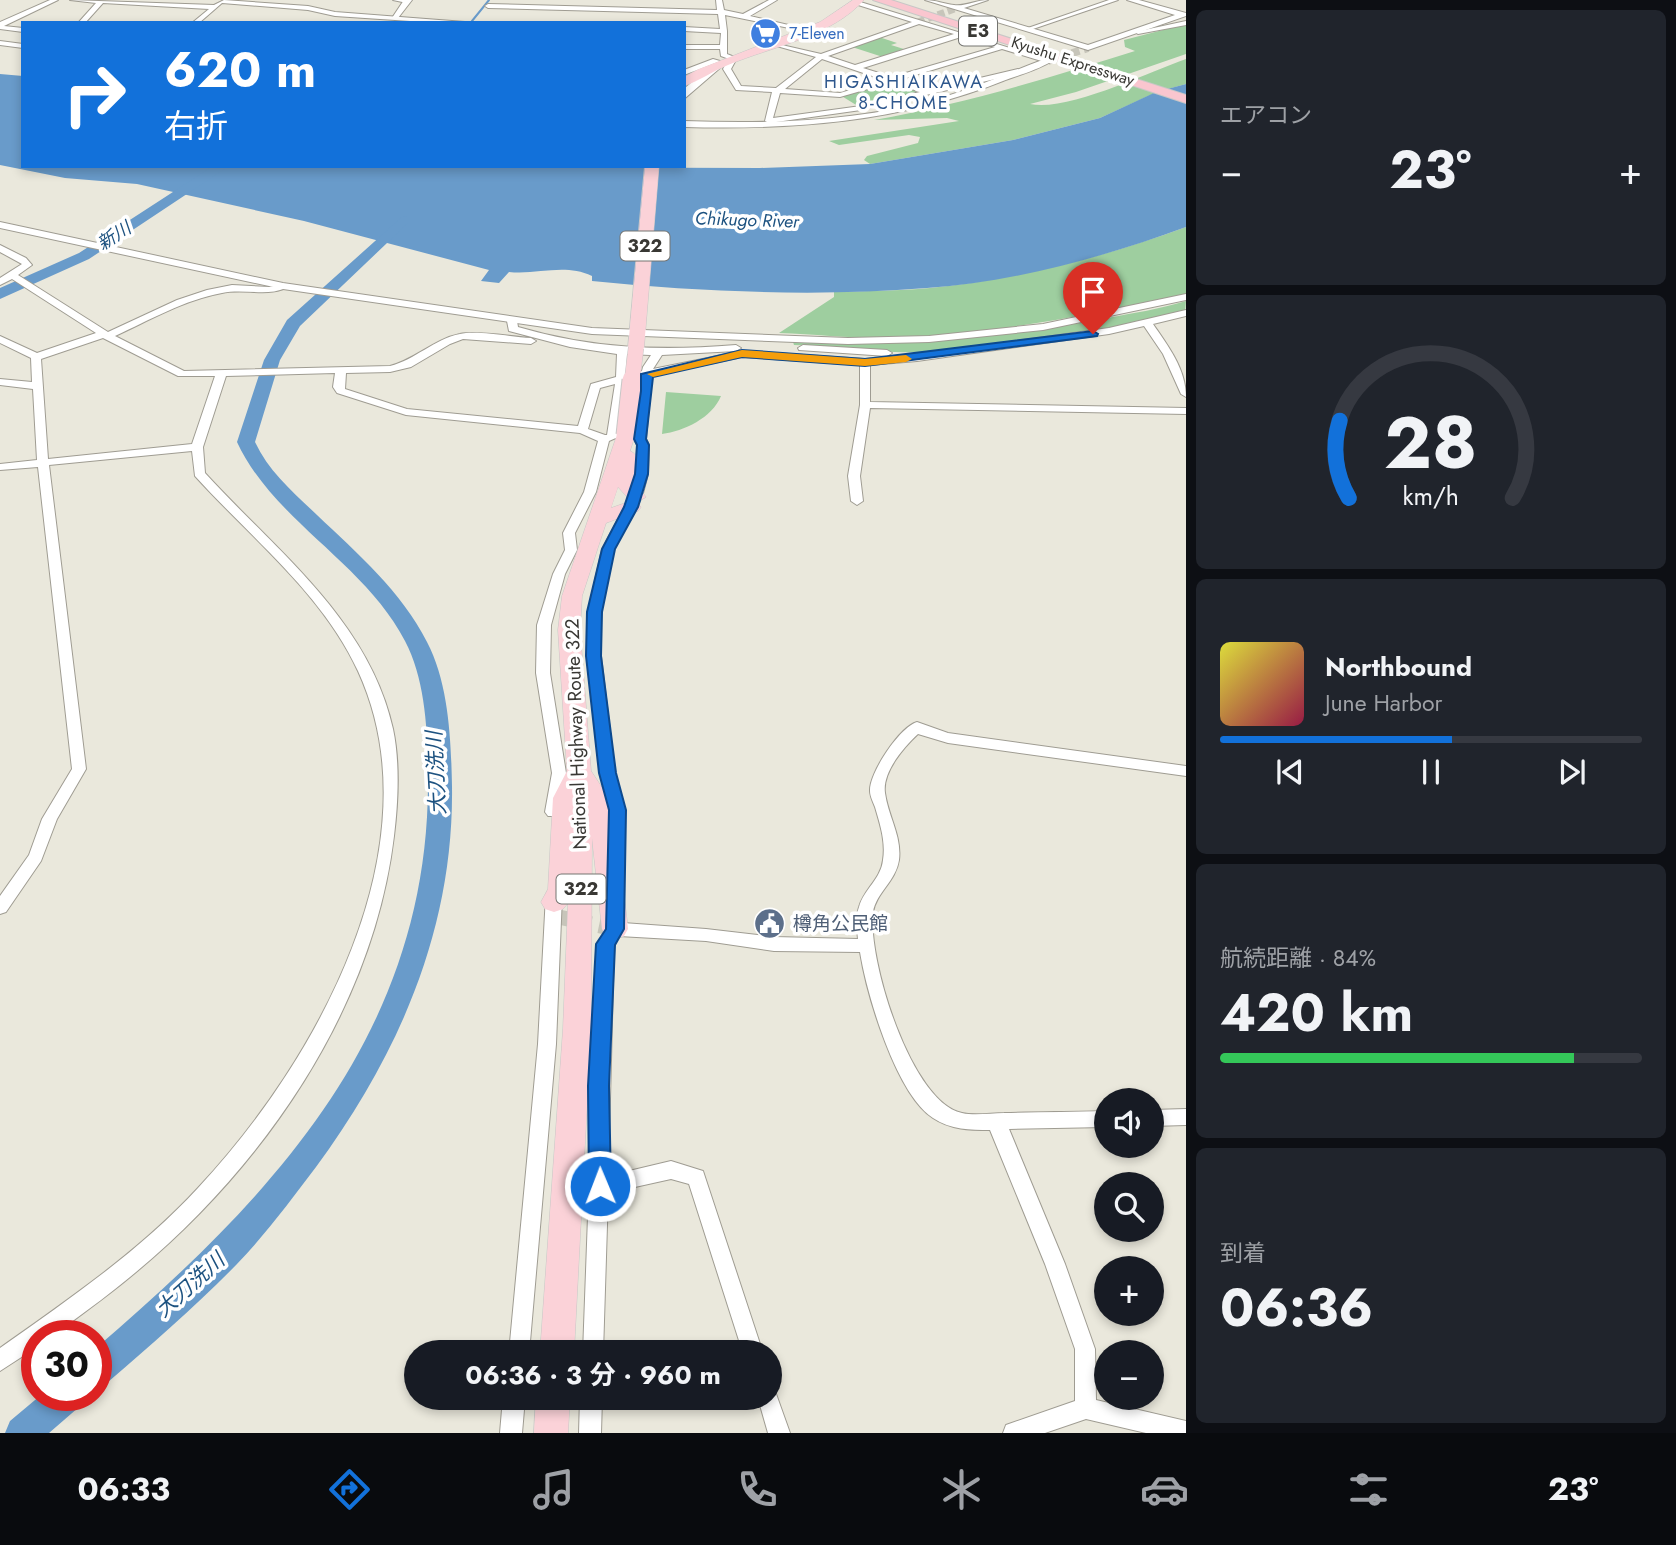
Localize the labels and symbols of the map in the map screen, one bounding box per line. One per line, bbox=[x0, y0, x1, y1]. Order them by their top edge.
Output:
supermarket icon: 7-Eleven bbox=[749, 16, 783, 50]
road number: E3 bbox=[959, 16, 997, 46]
place label: 7-Eleven bbox=[789, 22, 845, 45]
street label: Kyushu Expressway bbox=[1008, 30, 1138, 92]
district label: HIGASHIAIKAWA 8-CHOME bbox=[824, 69, 984, 116]
water label: Chikugo River bbox=[695, 205, 800, 235]
water label: 新川 bbox=[92, 214, 138, 257]
road number: 322 bbox=[620, 232, 670, 260]
pin bbox=[1063, 262, 1123, 334]
street label: National Highway Route 322 bbox=[558, 618, 594, 850]
water label: 大刀洗川 bbox=[419, 728, 453, 816]
road number: 322 bbox=[556, 874, 606, 904]
public building icon: 樽角公民館 bbox=[753, 906, 787, 940]
place label: 樽角公民館 bbox=[793, 910, 888, 937]
position arrow bbox=[563, 1149, 637, 1223]
water label: 大刀洗川 bbox=[149, 1244, 233, 1324]
speed limit sign: 30 bbox=[21, 1320, 112, 1411]

